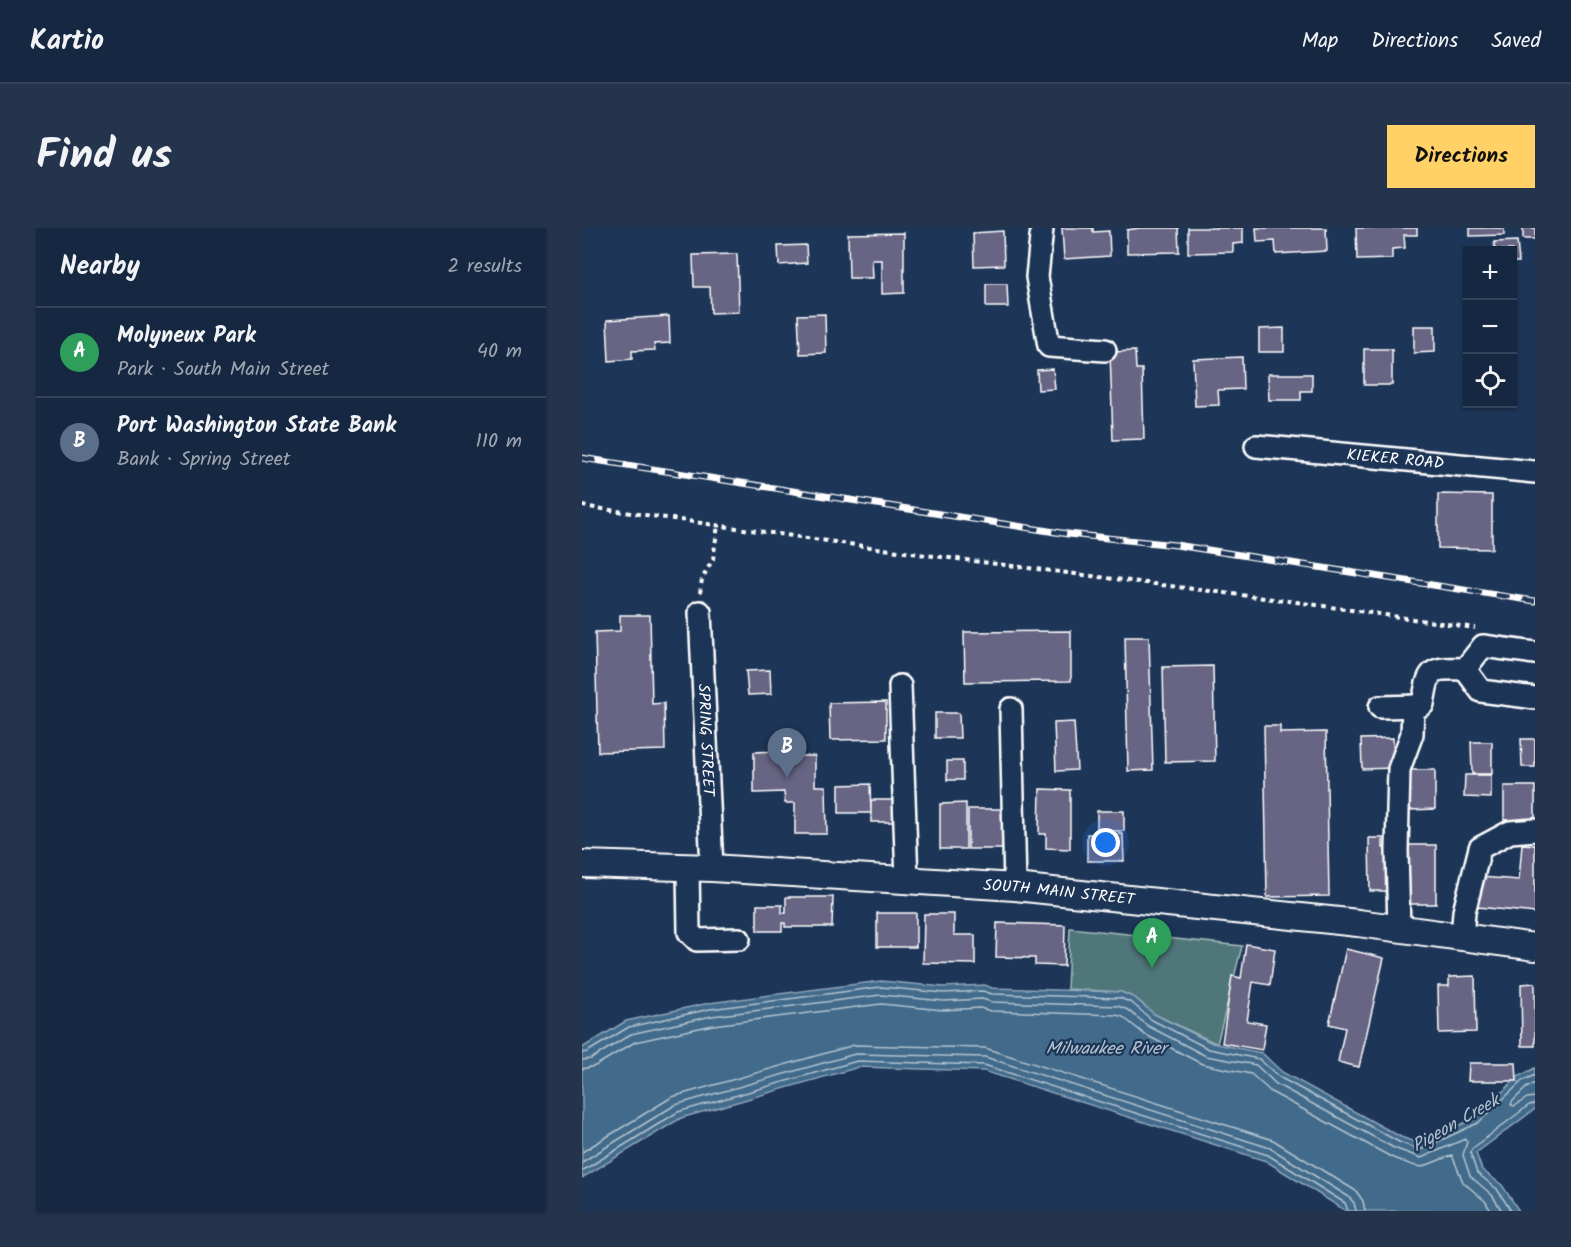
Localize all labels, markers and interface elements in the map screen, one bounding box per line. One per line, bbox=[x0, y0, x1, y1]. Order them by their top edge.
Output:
text: Kartio bbox=[30, 19, 104, 64]
text: Map bbox=[1302, 25, 1338, 58]
text: Directions bbox=[1371, 25, 1458, 58]
text: Saved bbox=[1491, 25, 1541, 58]
text: Find us bbox=[36, 123, 172, 190]
button: Directions bbox=[1387, 125, 1535, 188]
text: Nearby bbox=[60, 246, 140, 288]
map controls bbox=[1463, 246, 1517, 408]
button: + bbox=[1463, 246, 1517, 300]
text: 2 results bbox=[447, 251, 522, 283]
button: − bbox=[1463, 300, 1517, 354]
text: Molyneux Park bbox=[117, 319, 256, 354]
text: A bbox=[73, 336, 86, 368]
text: 40 m bbox=[477, 336, 522, 368]
text: Park · South Main Street bbox=[117, 354, 329, 386]
button: locate bbox=[1463, 354, 1517, 408]
text: Port Washington State Bank bbox=[117, 409, 396, 444]
text: B bbox=[73, 426, 86, 458]
text: 110 m bbox=[476, 426, 522, 458]
street label: KIEKER ROAD bbox=[1346, 442, 1445, 476]
text: Bank · Spring Street bbox=[117, 444, 290, 476]
street label: SPRING STREET bbox=[691, 683, 721, 798]
pin: B bbox=[768, 728, 806, 778]
your location bbox=[1091, 828, 1120, 857]
street label: SOUTH MAIN STREET bbox=[983, 873, 1137, 912]
pin: A bbox=[1132, 918, 1172, 968]
water label: Milwaukee River bbox=[1046, 1035, 1170, 1064]
water label: Pigeon Creek bbox=[1407, 1086, 1507, 1161]

